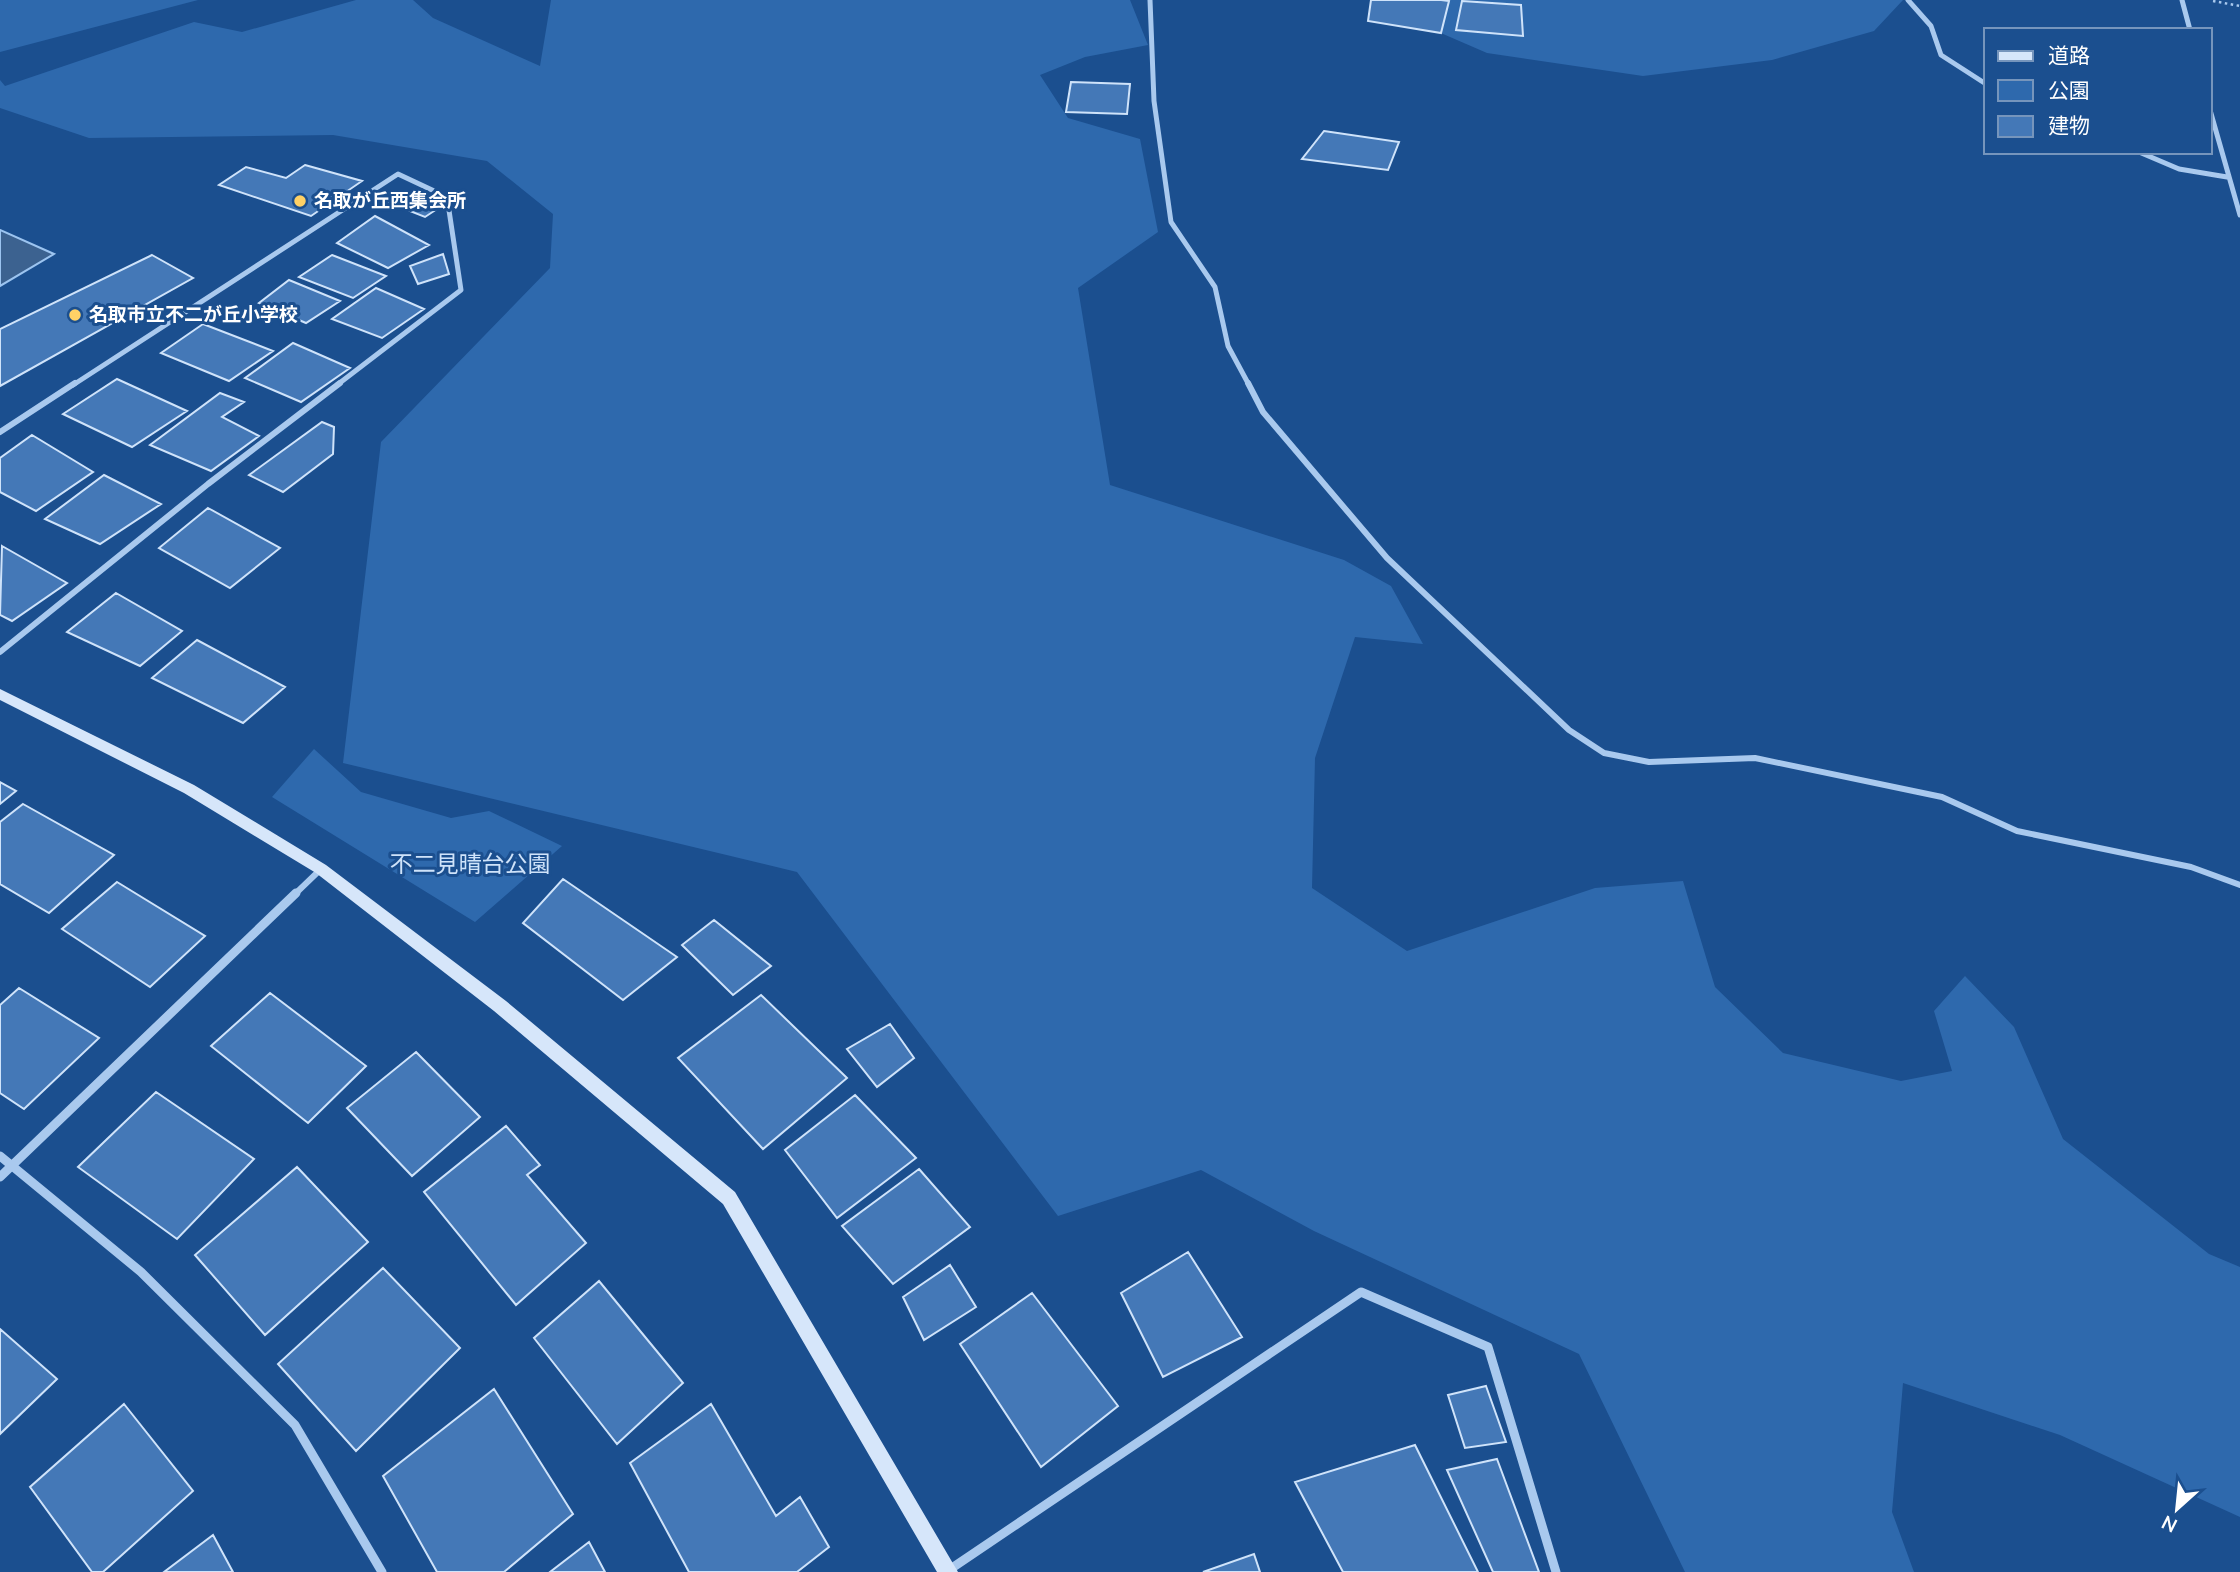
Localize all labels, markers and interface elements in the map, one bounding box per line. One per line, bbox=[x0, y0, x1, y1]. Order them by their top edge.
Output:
legend bbox=[1984, 28, 2212, 154]
text: 道路 bbox=[2048, 42, 2090, 70]
text: 公園 bbox=[2048, 77, 2090, 105]
text: 建物 bbox=[2048, 112, 2090, 140]
place label: 名取が丘西集会所 bbox=[314, 188, 466, 214]
marker: 名取が丘西集会所 bbox=[292, 193, 308, 209]
place label: 名取市立不二が丘小学校 bbox=[89, 302, 298, 328]
marker: 名取市立不二が丘小学校 bbox=[67, 307, 83, 323]
park label: 不二見晴台公園 bbox=[390, 849, 551, 880]
north arrow bbox=[2142, 1474, 2212, 1544]
text: N bbox=[2157, 1508, 2182, 1538]

